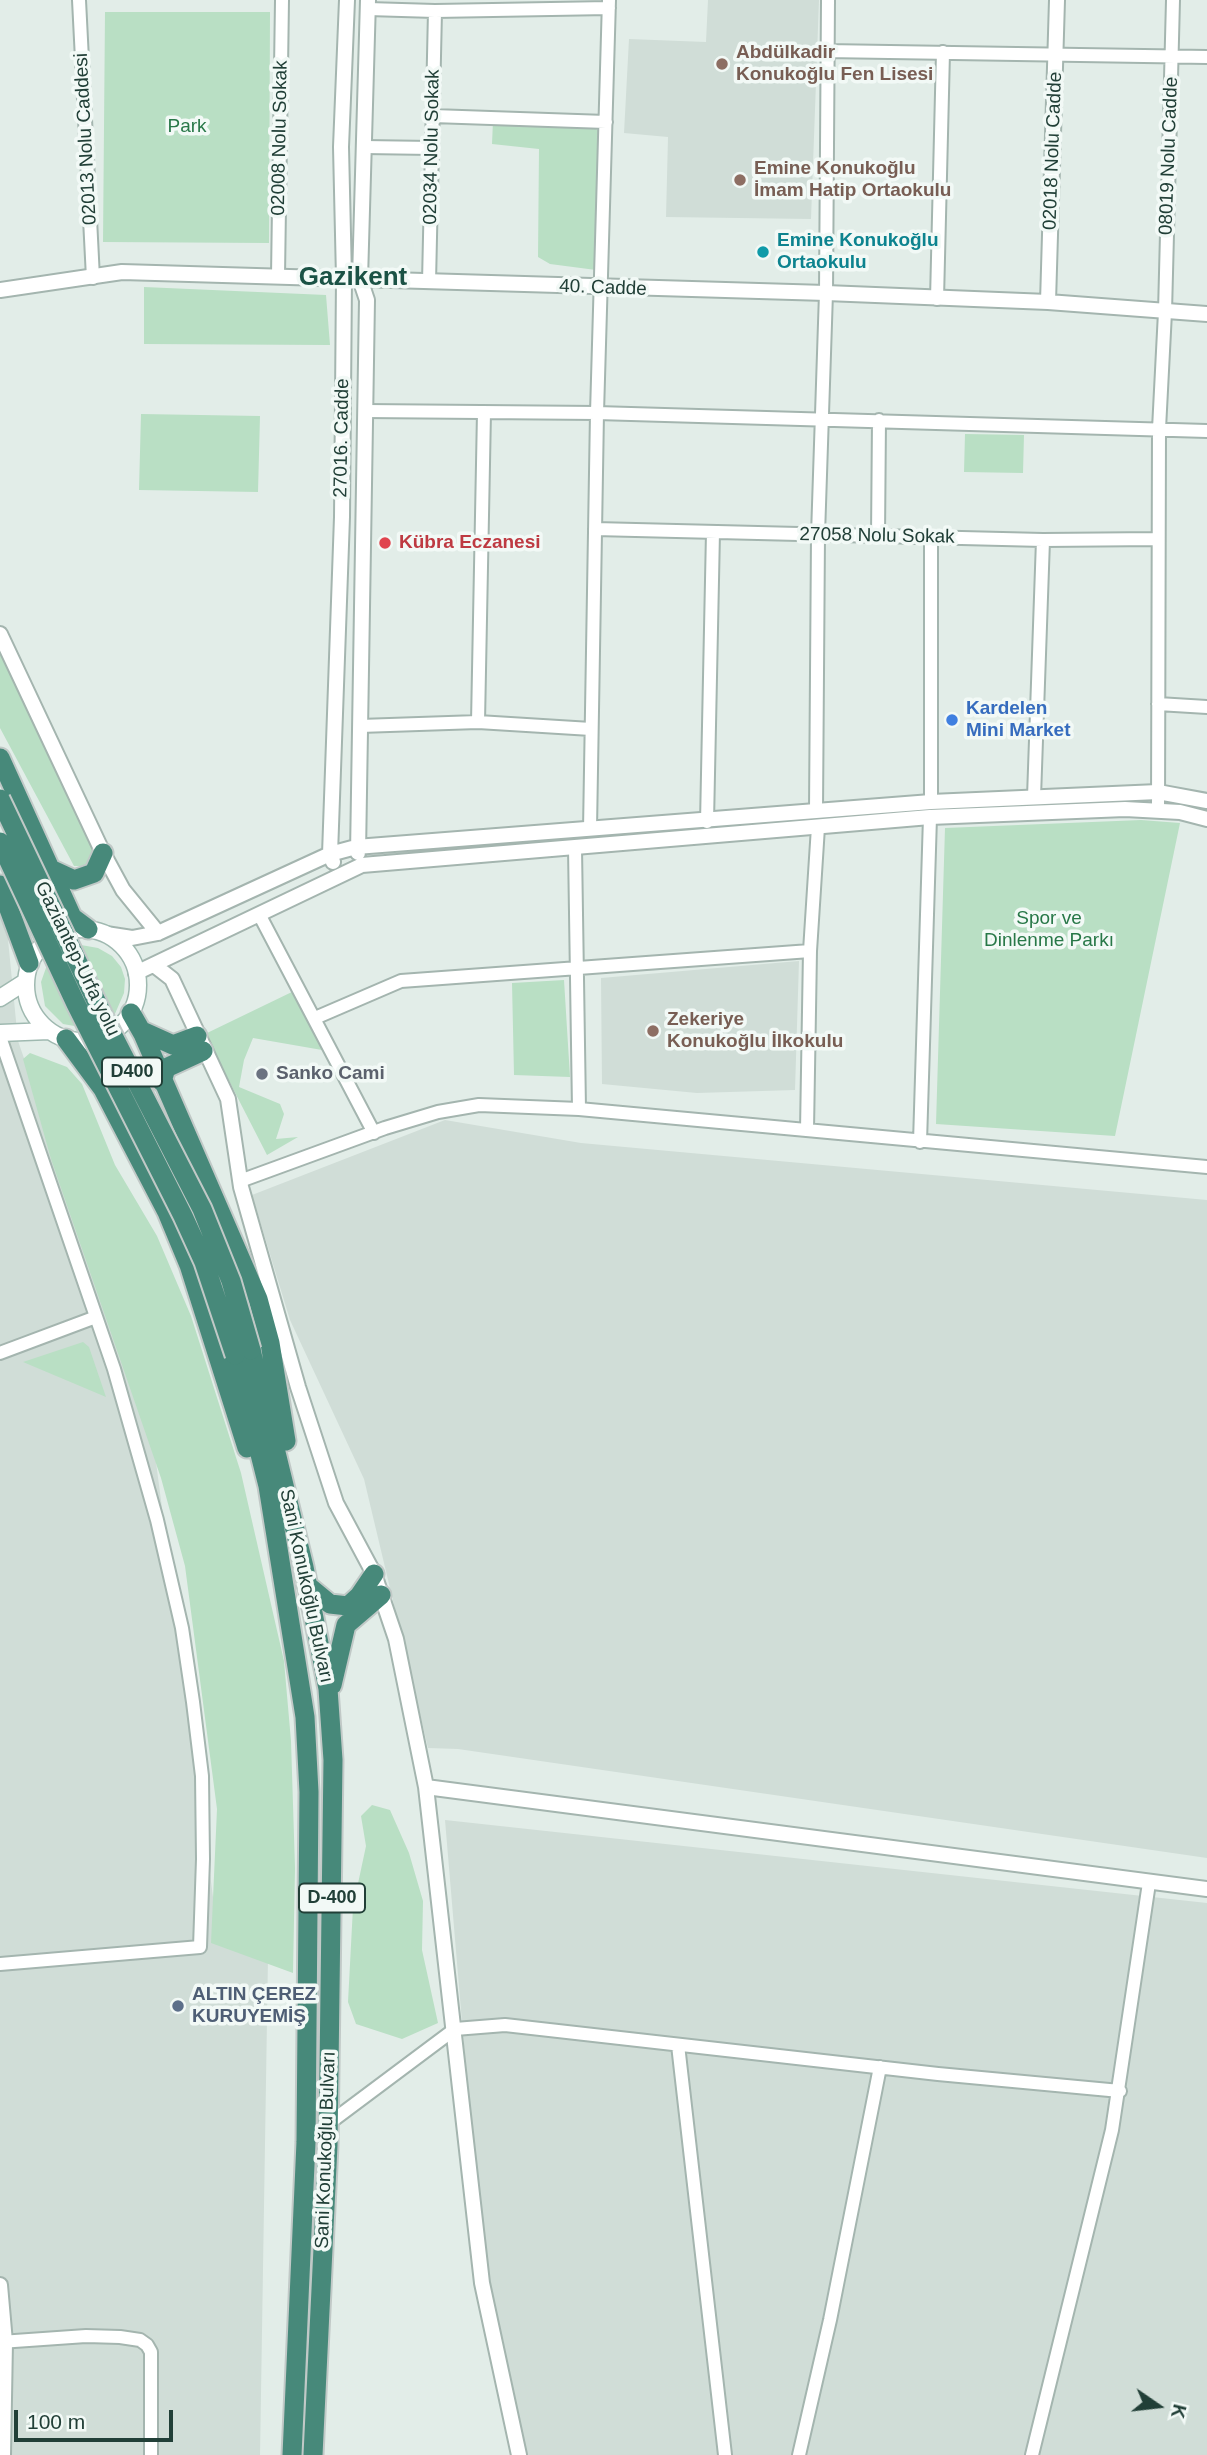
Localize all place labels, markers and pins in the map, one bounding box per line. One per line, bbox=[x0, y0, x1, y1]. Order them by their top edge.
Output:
place label: Abdülkadir Konukoğlu Fen Lisesi bbox=[736, 42, 933, 86]
marker: Abdülkadir Konukoğlu Fen Lisesi bbox=[714, 56, 730, 72]
place label: Emine Konukoğlu İmam Hatip Ortaokulu bbox=[754, 158, 951, 202]
marker: Emine Konukoğlu İmam Hatip Ortaokulu bbox=[732, 172, 748, 188]
place label: Emine Konukoğlu Ortaokulu bbox=[777, 230, 939, 274]
marker: Emine Konukoğlu Ortaokulu bbox=[755, 244, 771, 260]
place label: Kübra Eczanesi bbox=[399, 532, 540, 554]
marker: Kübra Eczanesi bbox=[377, 535, 393, 551]
place label: Kardelen Mini Market bbox=[966, 698, 1071, 742]
marker: Kardelen Mini Market bbox=[944, 712, 960, 728]
place label: Zekeriye Konukoğlu İlkokulu bbox=[667, 1009, 843, 1053]
marker: Zekeriye Konukoğlu İlkokulu bbox=[645, 1023, 661, 1039]
place label: Sanko Cami bbox=[276, 1063, 385, 1085]
marker: Sanko Cami bbox=[254, 1066, 270, 1082]
place label: ALTIN ÇEREZ KURUYEMİŞ bbox=[192, 1984, 316, 2028]
marker: ALTIN ÇEREZ KURUYEMİŞ bbox=[170, 1998, 186, 2014]

